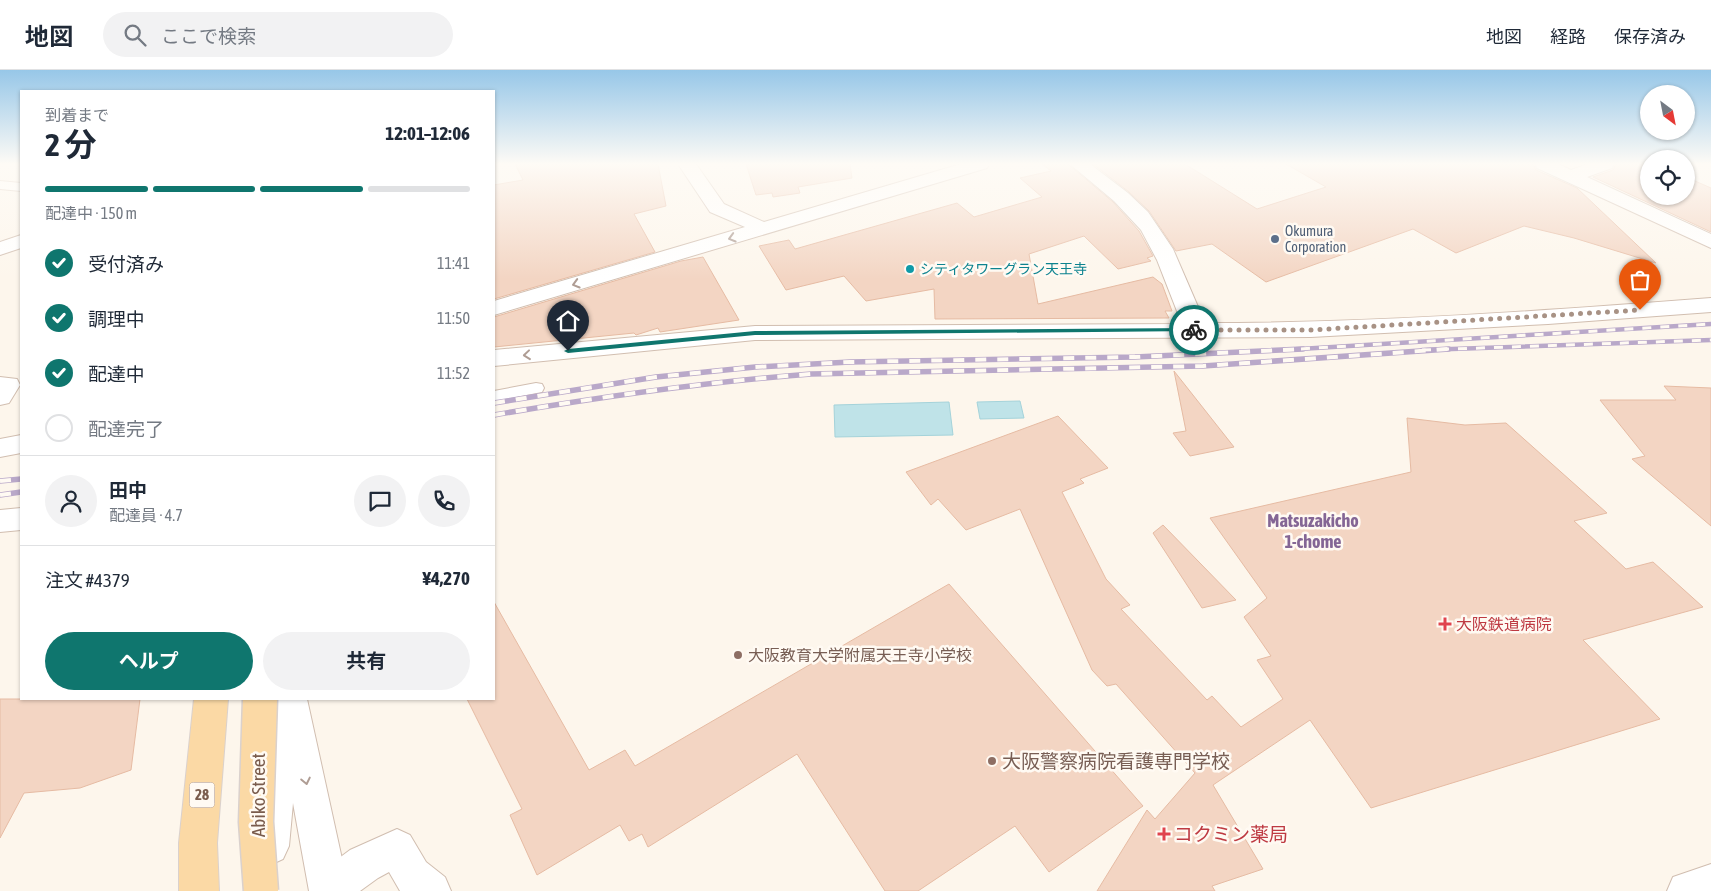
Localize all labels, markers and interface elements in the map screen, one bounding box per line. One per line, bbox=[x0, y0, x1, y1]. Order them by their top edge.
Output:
search box bbox=[103, 12, 453, 57]
icon: search bbox=[121, 21, 149, 49]
text: 地図 bbox=[25, 23, 73, 50]
text: ここで検索 bbox=[161, 25, 256, 47]
text: 地図 bbox=[1486, 26, 1522, 47]
text: 経路 bbox=[1550, 26, 1586, 47]
text: 保存済み bbox=[1614, 26, 1686, 47]
north arrow bbox=[1640, 85, 1695, 140]
map controls bbox=[1640, 85, 1695, 205]
text: 到着まで bbox=[45, 106, 109, 124]
text: 12:01–12:06 bbox=[385, 122, 470, 144]
text: 2 分 bbox=[45, 126, 96, 163]
button: locate bbox=[1640, 150, 1695, 205]
text: 配達中 · 150 m bbox=[45, 204, 137, 222]
place label: Okumura Corporation bbox=[1285, 223, 1346, 255]
one-way arrow bbox=[728, 233, 737, 243]
marker: Okumura Corporation bbox=[1269, 233, 1281, 245]
icon: check bbox=[45, 249, 73, 277]
text: 受付済み bbox=[88, 253, 164, 275]
text: 11:41 bbox=[437, 254, 470, 272]
pin bbox=[1619, 259, 1661, 310]
place label: シティタワーグラン天王寺 bbox=[920, 261, 1087, 277]
marker: シティタワーグラン天王寺 bbox=[904, 263, 916, 275]
icon: bag bbox=[1626, 266, 1654, 294]
one-way arrow bbox=[572, 279, 581, 289]
pin bbox=[547, 300, 589, 351]
icon: check bbox=[45, 304, 73, 332]
courier bbox=[1169, 305, 1219, 355]
icon: home bbox=[554, 307, 582, 335]
text: 調理中 bbox=[88, 308, 145, 330]
text: 11:50 bbox=[437, 309, 470, 327]
icon: bike bbox=[1180, 316, 1208, 344]
one-way arrow bbox=[522, 349, 530, 360]
icon: check bbox=[45, 359, 73, 387]
text: 配達中 bbox=[88, 363, 145, 385]
text: 11:52 bbox=[437, 364, 470, 382]
text: 配達完了 bbox=[88, 418, 164, 440]
button: person bbox=[45, 475, 97, 527]
button: chat bbox=[354, 475, 406, 527]
button: phone bbox=[418, 475, 470, 527]
text: 田中 bbox=[109, 479, 147, 501]
text: 配達員 · 4.7 bbox=[109, 506, 183, 524]
district label: Matsuzakicho 1-chome bbox=[1267, 510, 1359, 552]
text: ¥4,270 bbox=[422, 567, 470, 589]
text: 注文 #4379 bbox=[45, 569, 130, 591]
place label: 大阪鉄道病院 bbox=[1456, 615, 1552, 633]
marker: 大阪鉄道病院 bbox=[1438, 617, 1452, 631]
button: ヘルプ bbox=[45, 632, 253, 690]
button: 共有 bbox=[263, 632, 470, 690]
place label: 大阪教育大学附属天王寺小学校 bbox=[748, 646, 972, 664]
marker: 大阪教育大学附属天王寺小学校 bbox=[732, 649, 744, 661]
place label: 大阪警察病院看護専門学校 bbox=[1002, 750, 1230, 772]
street label: Abiko Street bbox=[247, 753, 269, 837]
marker: 大阪警察病院看護専門学校 bbox=[986, 755, 998, 767]
one-way arrow bbox=[301, 776, 311, 785]
road number: 28 bbox=[190, 782, 214, 808]
place label: コクミン薬局 bbox=[1174, 823, 1288, 845]
marker: コクミン薬局 bbox=[1158, 828, 1170, 840]

